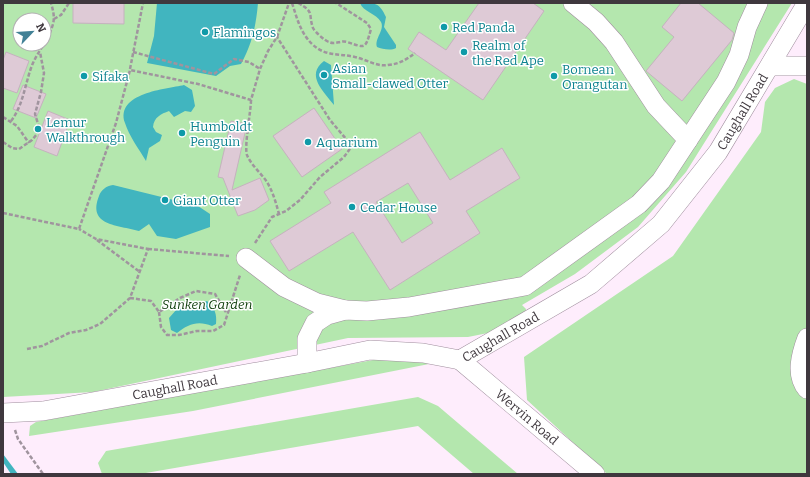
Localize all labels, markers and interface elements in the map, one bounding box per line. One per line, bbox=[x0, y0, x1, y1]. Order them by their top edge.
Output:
north arrow bbox=[12, 12, 52, 52]
place label: Red Panda bbox=[452, 20, 515, 35]
text: N bbox=[33, 21, 49, 35]
marker: Red Panda bbox=[439, 22, 449, 32]
place label: Flamingos bbox=[213, 25, 276, 40]
marker: Flamingos bbox=[200, 27, 210, 37]
place label: Realm of the Red Ape bbox=[472, 38, 544, 68]
marker: Realm of the Red Ape bbox=[459, 47, 469, 57]
place label: Asian Small-clawed Otter bbox=[332, 61, 449, 91]
place label: Bornean Orangutan bbox=[562, 62, 628, 92]
place label: Sifaka bbox=[92, 69, 129, 84]
marker: Asian Small-clawed Otter bbox=[319, 70, 329, 80]
marker: Sifaka bbox=[79, 71, 89, 81]
marker: Bornean Orangutan bbox=[549, 71, 559, 81]
street label: Caughall Road bbox=[714, 71, 771, 153]
place label: Lemur Walkthrough bbox=[46, 115, 125, 145]
place label: Humboldt Penguin bbox=[190, 119, 252, 149]
marker: Lemur Walkthrough bbox=[33, 124, 43, 134]
marker: Humboldt Penguin bbox=[177, 128, 187, 138]
place label: Aquarium bbox=[316, 135, 378, 150]
marker: Aquarium bbox=[303, 137, 313, 147]
place label: Giant Otter bbox=[173, 193, 241, 208]
marker: Giant Otter bbox=[160, 195, 170, 205]
place label: Cedar House bbox=[360, 200, 437, 215]
marker: Cedar House bbox=[347, 202, 357, 212]
park label: Sunken Garden bbox=[162, 297, 252, 312]
street label: Caughall Road bbox=[459, 309, 542, 365]
street label: Caughall Road bbox=[131, 372, 219, 403]
street label: Wervin Road bbox=[492, 386, 562, 448]

